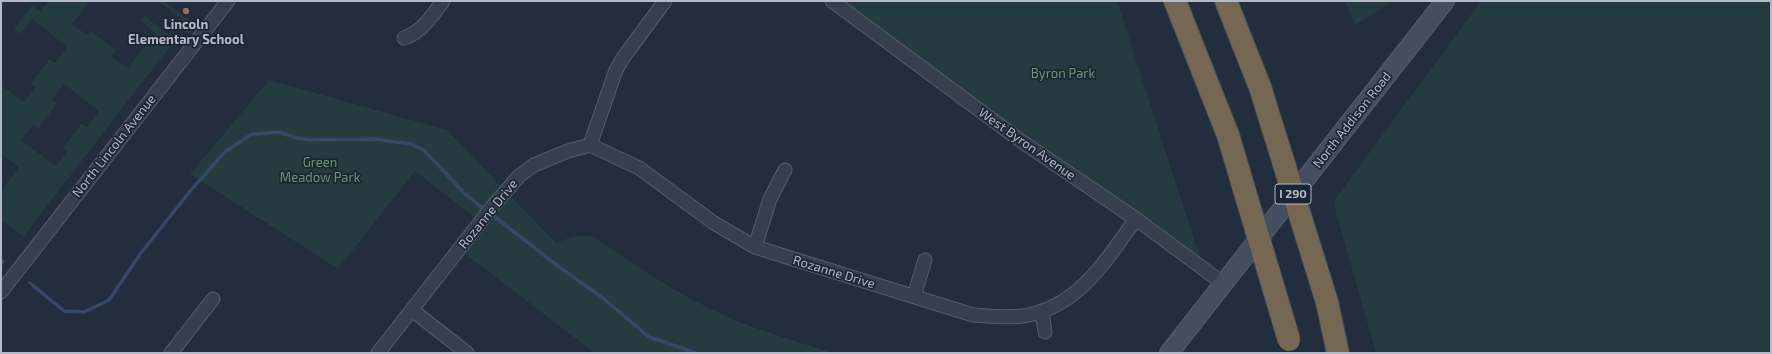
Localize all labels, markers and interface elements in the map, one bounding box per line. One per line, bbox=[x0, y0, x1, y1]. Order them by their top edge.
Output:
marker: Lincoln Elementary School bbox=[181, 6, 191, 16]
place label: Lincoln Elementary School bbox=[128, 17, 244, 48]
park label: Byron Park bbox=[1031, 66, 1095, 82]
street label: North Addison Road bbox=[1310, 69, 1394, 171]
street label: North Lincoln Avenue bbox=[69, 91, 159, 201]
street label: West Byron Avenue bbox=[975, 105, 1079, 183]
park label: Green Meadow Park bbox=[280, 155, 360, 186]
street label: Rozanne Drive bbox=[455, 176, 521, 252]
road number: I 290 bbox=[1275, 184, 1311, 204]
street label: Rozanne Drive bbox=[791, 252, 877, 292]

